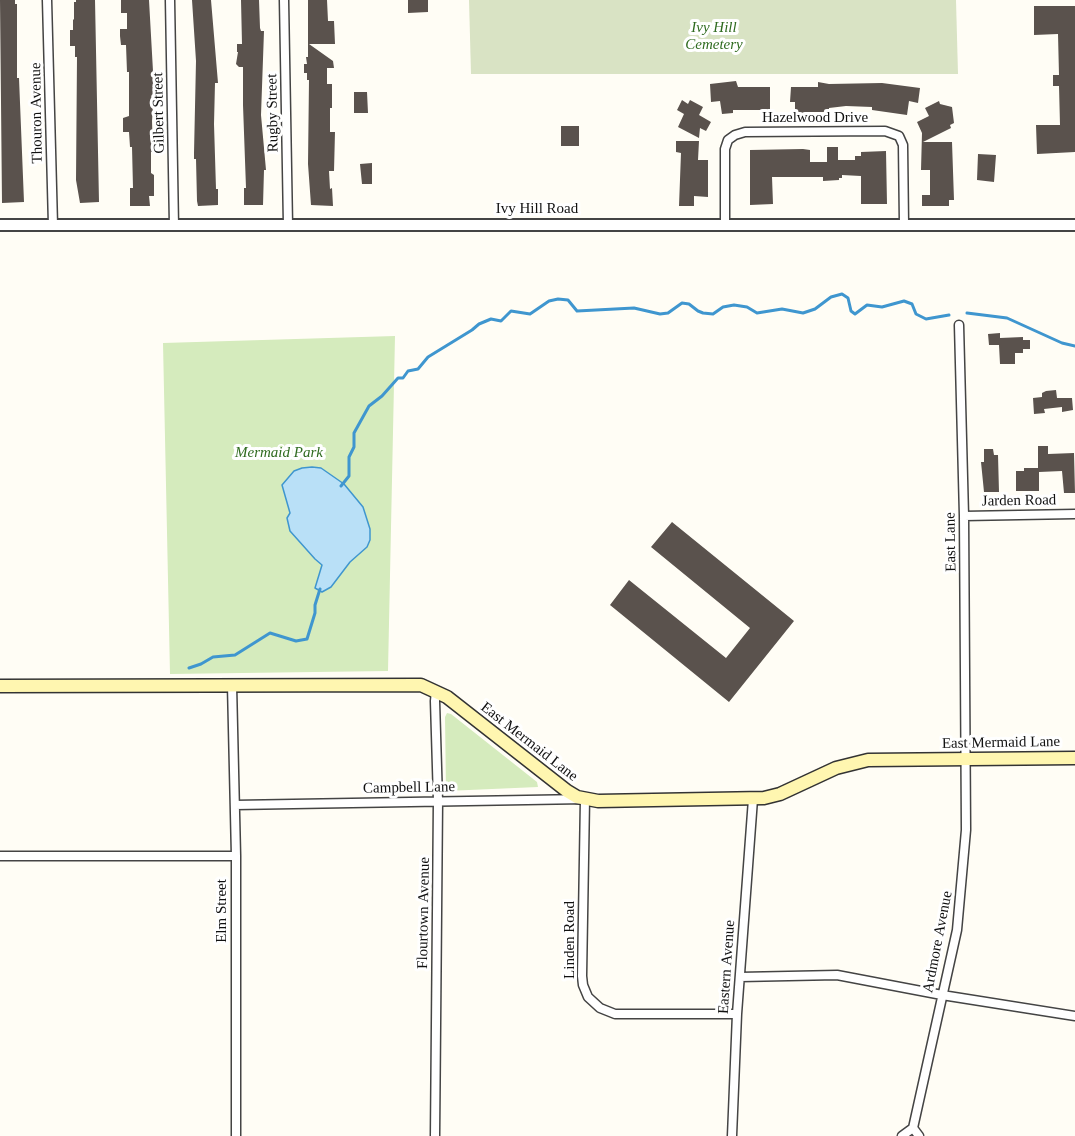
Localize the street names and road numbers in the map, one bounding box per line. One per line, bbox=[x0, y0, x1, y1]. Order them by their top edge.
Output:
street label: Thouron Avenue bbox=[27, 62, 47, 164]
street label: Gilbert Street bbox=[149, 72, 169, 154]
street label: Rugby Street bbox=[263, 73, 283, 153]
street label: Hazelwood Drive bbox=[762, 109, 868, 127]
street label: Ivy Hill Road bbox=[496, 200, 578, 218]
street label: Jarden Road bbox=[982, 491, 1056, 511]
street label: East Lane bbox=[941, 512, 961, 572]
street label: East Mermaid Lane bbox=[477, 698, 581, 786]
street label: East Mermaid Lane bbox=[942, 733, 1060, 753]
street label: Campbell Lane bbox=[363, 778, 455, 798]
street label: Flourtown Avenue bbox=[414, 857, 434, 969]
street label: Elm Street bbox=[213, 879, 231, 943]
street label: Ardmore Avenue bbox=[919, 890, 957, 994]
street label: Linden Road bbox=[561, 901, 579, 979]
street label: Eastern Avenue bbox=[715, 919, 739, 1015]

